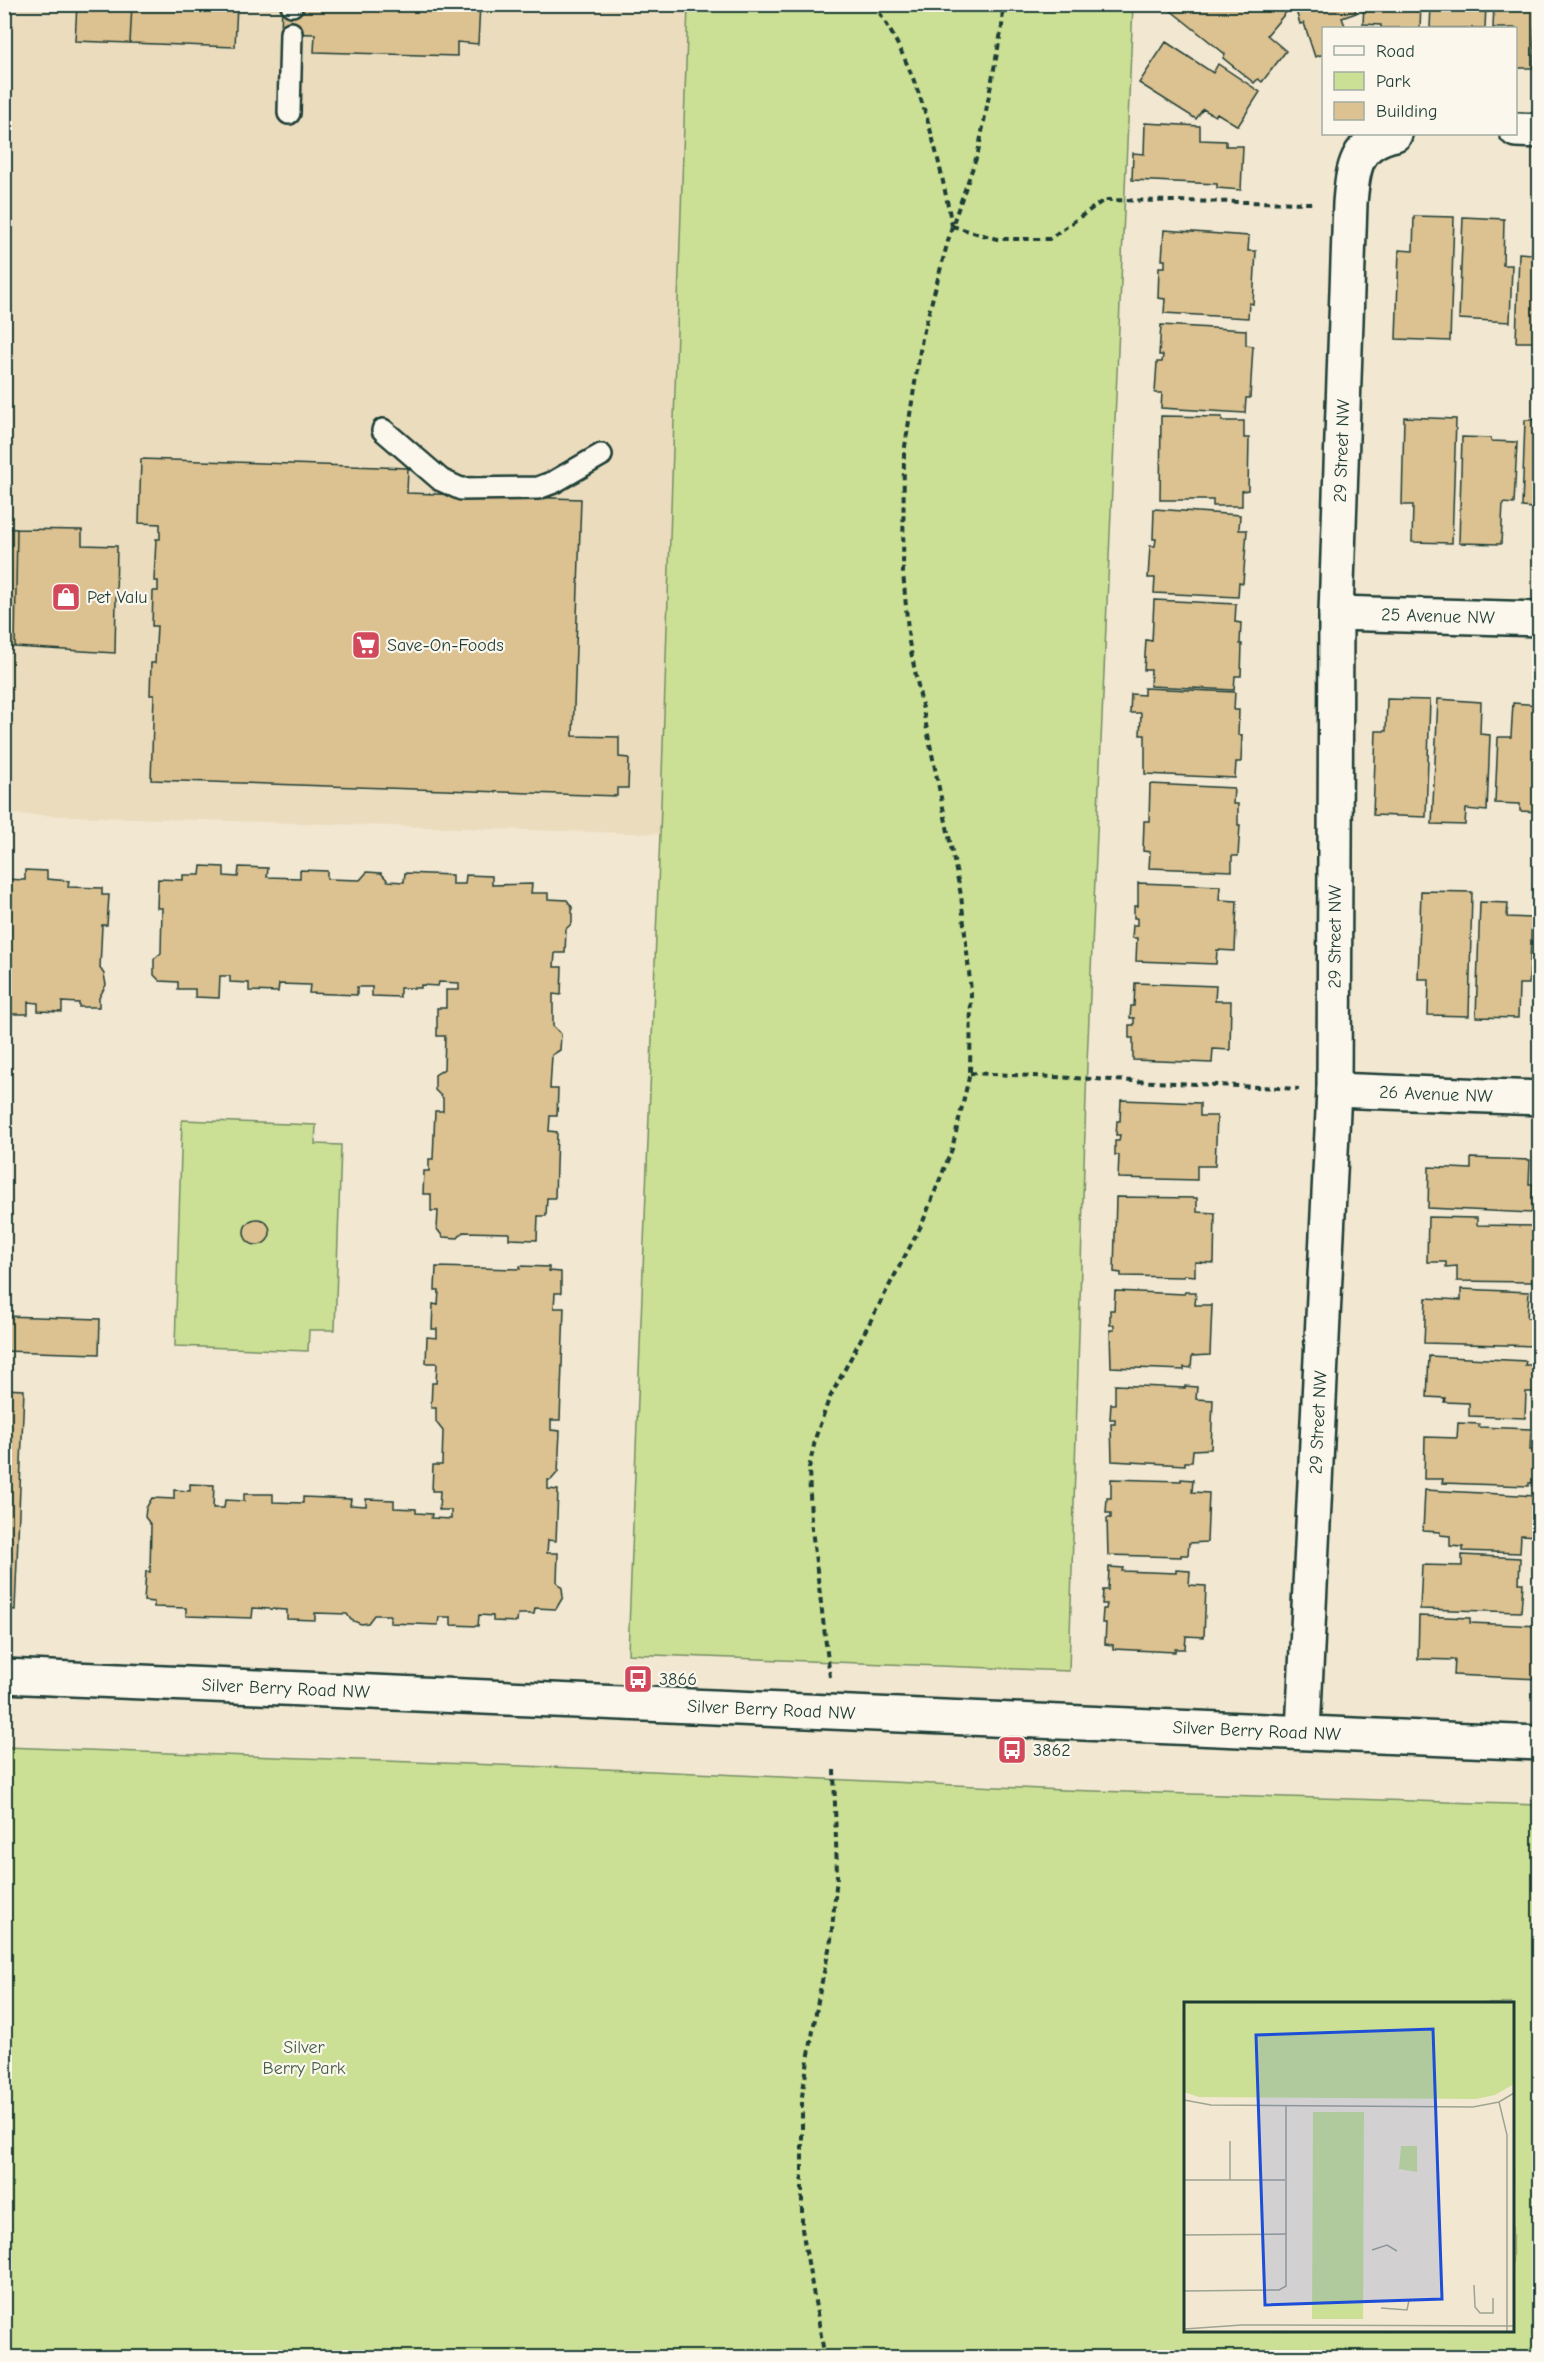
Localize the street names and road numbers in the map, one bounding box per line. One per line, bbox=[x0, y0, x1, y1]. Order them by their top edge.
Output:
street label: 29 Street NW bbox=[1329, 398, 1354, 503]
street label: 25 Avenue NW bbox=[1381, 604, 1495, 628]
street label: 29 Street NW bbox=[1324, 885, 1345, 989]
street label: 26 Avenue NW bbox=[1379, 1081, 1493, 1107]
street label: 29 Street NW bbox=[1305, 1370, 1331, 1475]
street label: Silver Berry Road NW bbox=[201, 1674, 371, 1702]
street label: Silver Berry Road NW bbox=[687, 1695, 856, 1724]
street label: Silver Berry Road NW bbox=[1172, 1716, 1342, 1745]

